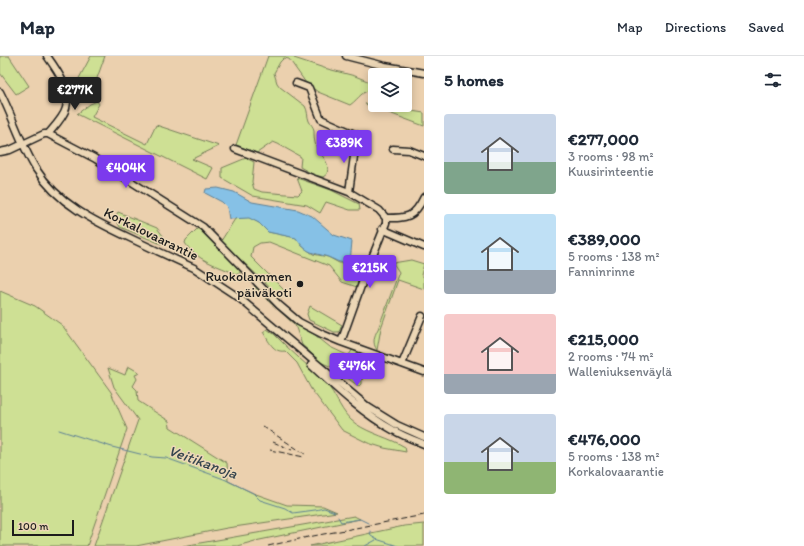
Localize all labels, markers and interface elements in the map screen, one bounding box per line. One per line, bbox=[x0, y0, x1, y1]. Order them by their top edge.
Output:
text: Map bbox=[20, 16, 55, 39]
text: Map bbox=[617, 19, 643, 36]
text: Directions bbox=[665, 19, 726, 36]
text: Saved bbox=[748, 19, 784, 36]
map controls bbox=[368, 68, 412, 112]
button: layers bbox=[368, 68, 412, 112]
icon: filters bbox=[762, 69, 784, 91]
text: 5 homes bbox=[444, 70, 504, 90]
pin: €277K bbox=[47, 77, 103, 111]
text: €277K bbox=[57, 82, 93, 97]
text: €277,000 bbox=[568, 129, 639, 149]
pin: €389K bbox=[316, 130, 372, 164]
icon: home bbox=[476, 130, 524, 178]
text: €389K bbox=[326, 135, 362, 150]
text: 3 rooms · 98 m² bbox=[568, 149, 654, 164]
pin: €404K bbox=[98, 155, 154, 189]
text: €404K bbox=[106, 160, 146, 175]
text: Kuusirinteentie bbox=[568, 164, 654, 179]
street label: Korkalovaarantie bbox=[101, 204, 201, 264]
text: €389,000 bbox=[568, 229, 641, 249]
icon: home bbox=[476, 230, 524, 278]
text: 5 rooms · 138 m² bbox=[568, 249, 660, 264]
pin: €215K bbox=[342, 255, 398, 289]
text: €215K bbox=[352, 260, 388, 275]
text: Fanninrinne bbox=[568, 264, 635, 279]
place label: Ruokolammen päiväkoti bbox=[205, 268, 293, 301]
marker: Ruokolammen päiväkoti bbox=[295, 279, 305, 289]
text: €215,000 bbox=[568, 329, 639, 349]
icon: home bbox=[476, 330, 524, 378]
text: 2 rooms · 74 m² bbox=[568, 349, 654, 364]
pin: €476K bbox=[329, 353, 385, 387]
text: €476K bbox=[339, 358, 375, 373]
text: Walleniuksenväylä bbox=[568, 364, 672, 379]
text: €476,000 bbox=[568, 429, 641, 449]
icon: home bbox=[476, 430, 524, 478]
water label: Veitikanoja bbox=[166, 441, 240, 483]
text: 5 rooms · 138 m² bbox=[568, 449, 660, 464]
text: Korkalovaarantie bbox=[568, 464, 664, 479]
scale bar bbox=[12, 518, 74, 537]
text: 100 m bbox=[18, 520, 48, 533]

